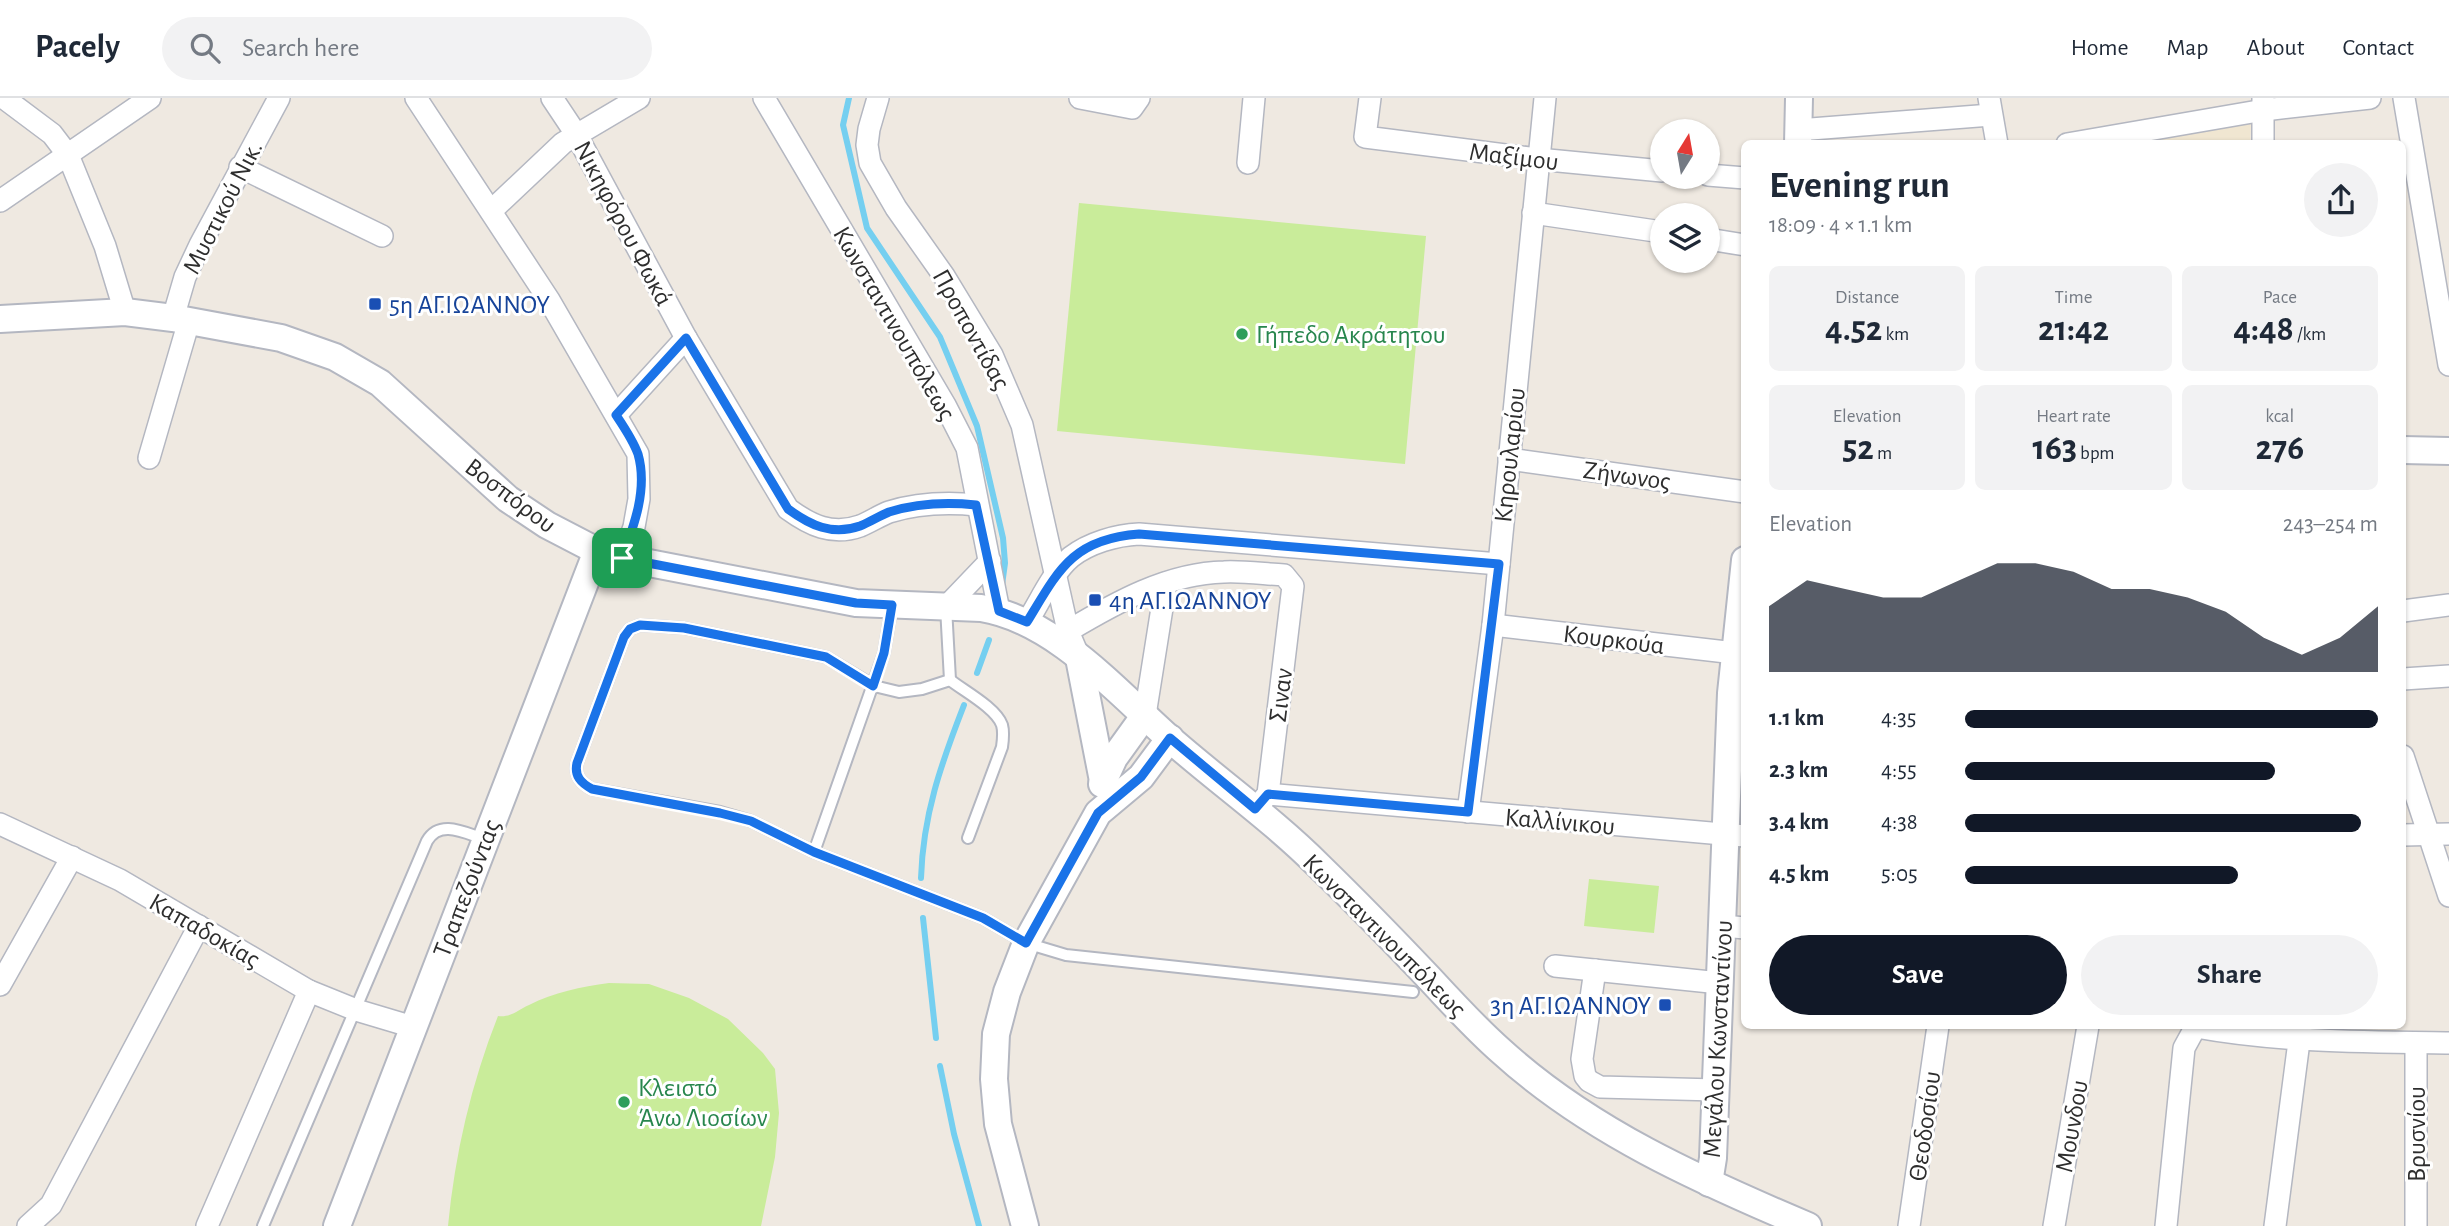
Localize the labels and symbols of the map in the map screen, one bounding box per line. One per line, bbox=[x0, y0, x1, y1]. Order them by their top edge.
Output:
north arrow bbox=[1650, 119, 1720, 189]
street label: Μυστικού Νικ. bbox=[178, 137, 267, 278]
street label: Νικηφόρου Φωκά bbox=[569, 137, 677, 310]
street label: Μαξίμου bbox=[1468, 139, 1560, 175]
street label: Κωνσταντινουπόλεως bbox=[828, 222, 960, 425]
street label: Προποντίδας bbox=[928, 265, 1015, 394]
place label: 5η ΑΓ.ΙΩΑΝΝΟΥ bbox=[389, 292, 550, 318]
marker: 5η ΑΓ.ΙΩΑΝΝΟΥ bbox=[367, 296, 383, 312]
place label: Γήπεδο Ακράτητου bbox=[1256, 322, 1446, 348]
marker: Γήπεδο Ακράτητου bbox=[1234, 326, 1250, 342]
street label: Κηρουλαρίου bbox=[1490, 386, 1530, 524]
street label: Βοσπόρου bbox=[460, 454, 561, 538]
street label: Ζήνωνος bbox=[1582, 457, 1672, 495]
pin bbox=[592, 528, 652, 588]
place label: 4η ΑΓ.ΙΩΑΝΝΟΥ bbox=[1109, 588, 1272, 614]
marker: 4η ΑΓ.ΙΩΑΝΝΟΥ bbox=[1087, 592, 1103, 608]
street label: Κουρκούα bbox=[1562, 621, 1666, 659]
street label: Σιναν bbox=[1265, 666, 1297, 724]
street label: Καλλίνικου bbox=[1504, 804, 1616, 840]
street label: Τραπεζούντας bbox=[429, 816, 505, 961]
street label: Κωνσταντινουπόλεως bbox=[1298, 849, 1471, 1022]
street label: Καπαδοκίας bbox=[145, 889, 264, 973]
street label: Μεγάλου Κωνσταντίνου bbox=[1699, 919, 1737, 1159]
place label: 3η ΑΓ.ΙΩΑΝΝΟΥ bbox=[1490, 993, 1651, 1019]
marker: 3η ΑΓ.ΙΩΑΝΝΟΥ bbox=[1657, 997, 1673, 1013]
street label: Θεοδοσίου bbox=[1904, 1070, 1946, 1183]
place label: Κλειστό Άνω Λιοσίων bbox=[638, 1075, 768, 1131]
street label: Μουνδου bbox=[2051, 1078, 2093, 1174]
street label: Βρυσνίου bbox=[2404, 1086, 2430, 1182]
marker: Κλειστό Άνω Λιοσίων bbox=[616, 1094, 632, 1110]

